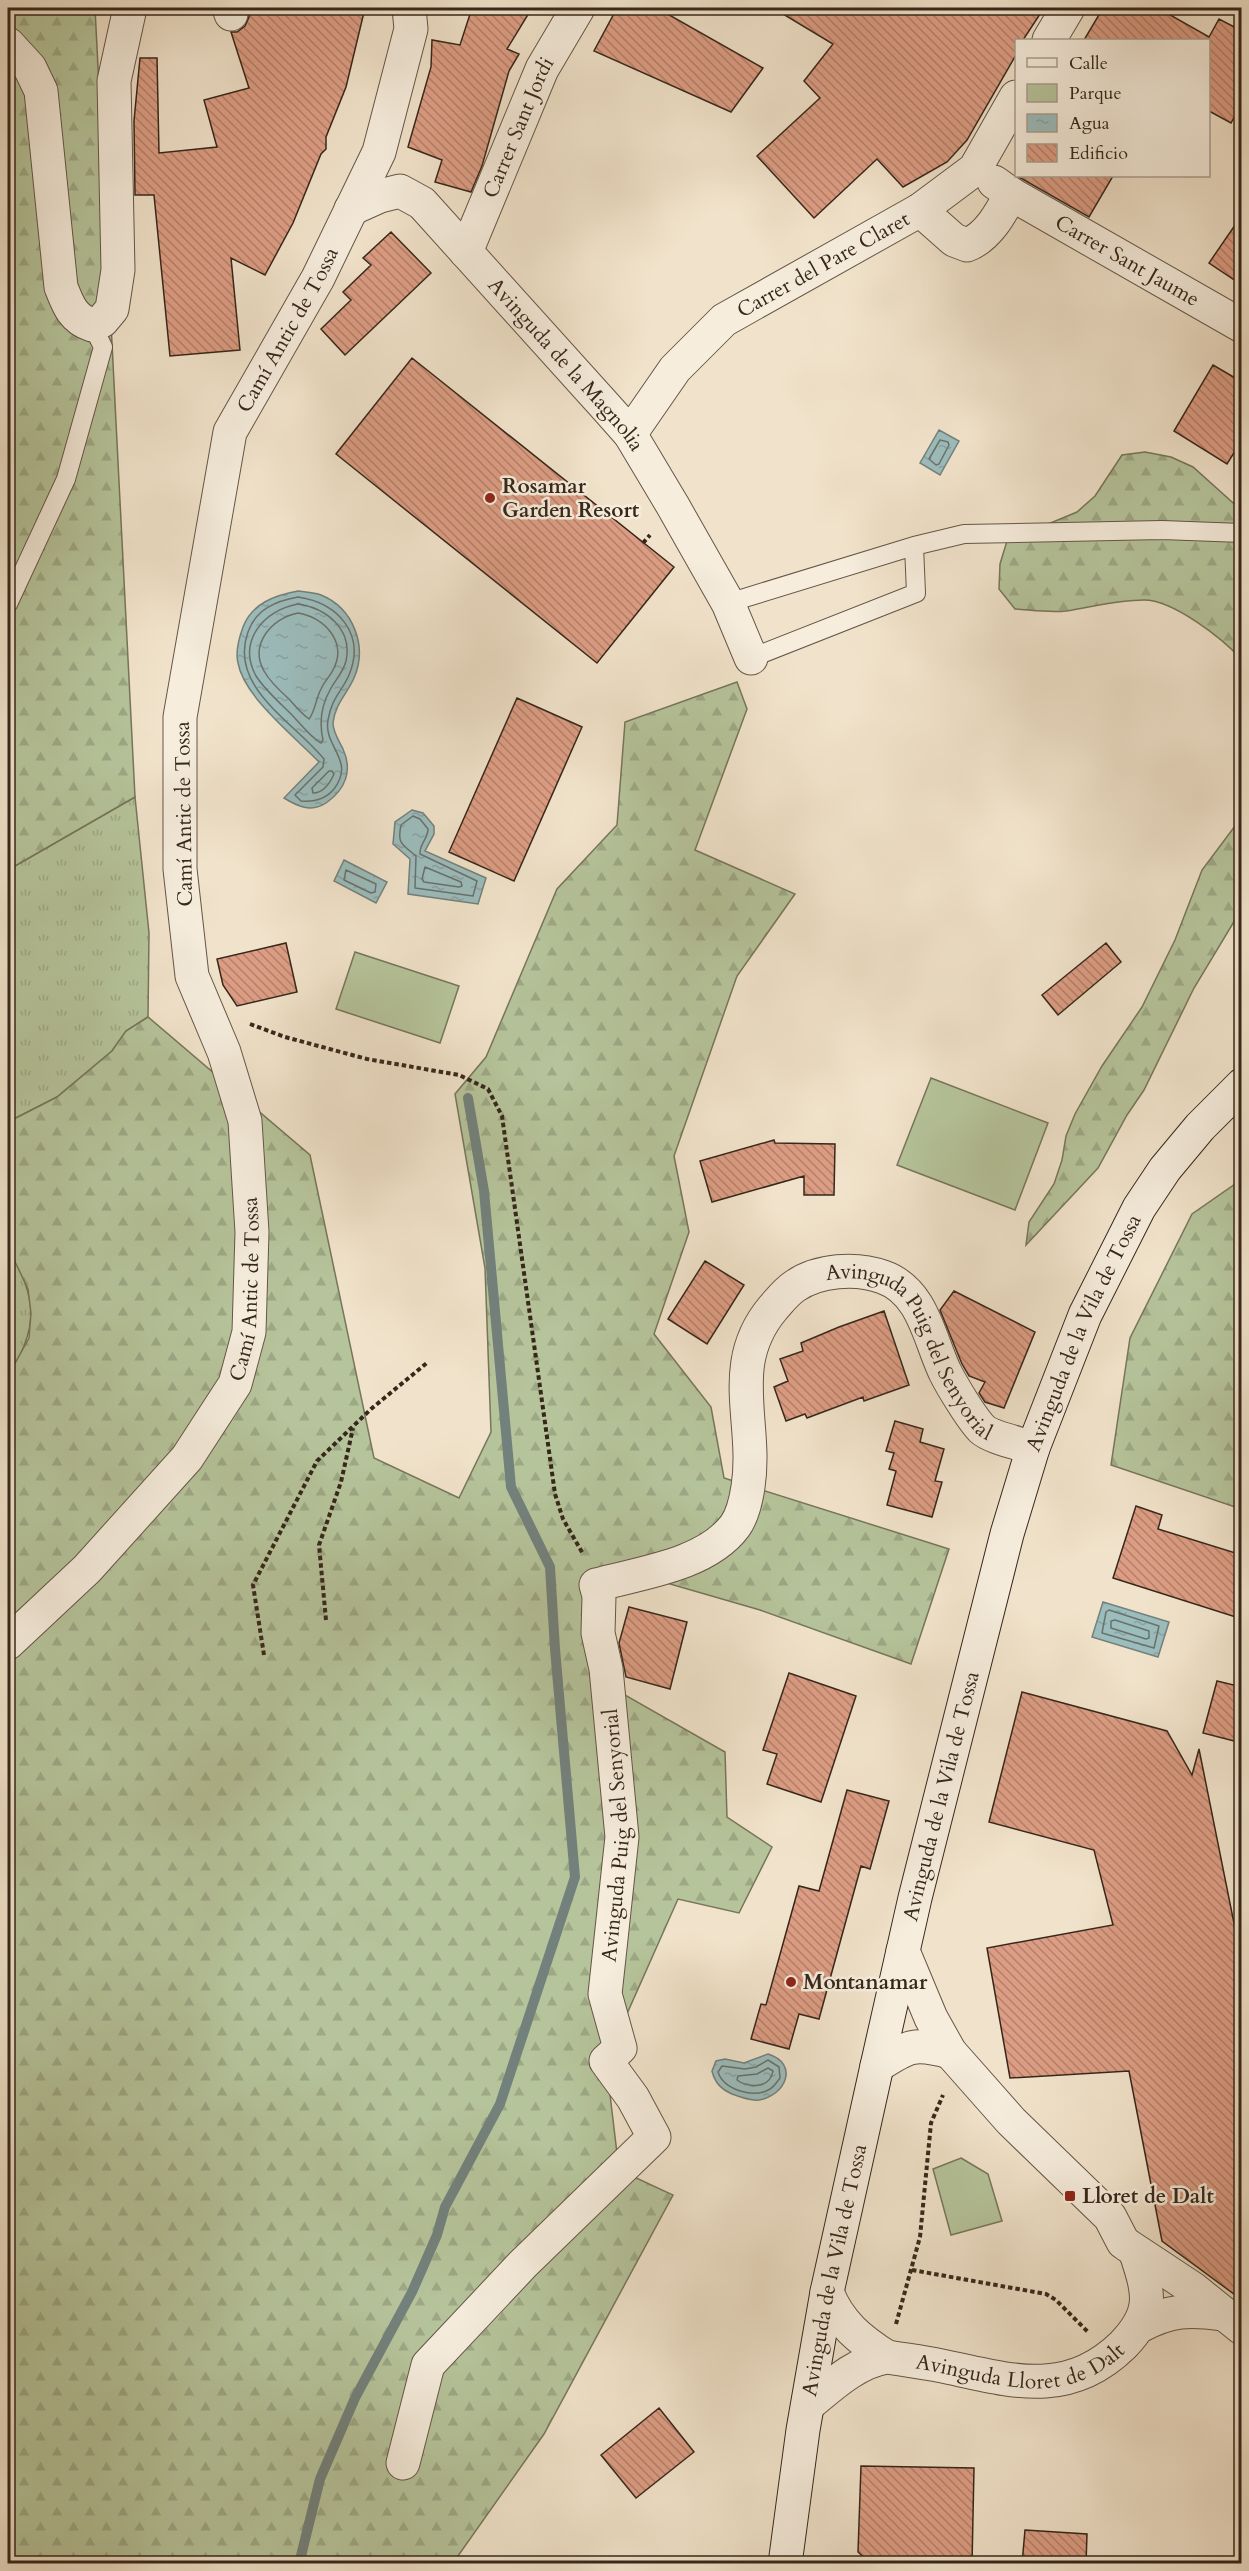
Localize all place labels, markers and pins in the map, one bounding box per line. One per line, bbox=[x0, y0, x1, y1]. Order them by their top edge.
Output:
place label: Rosamar Garden Resort bbox=[502, 472, 640, 525]
marker: Rosamar Garden Resort bbox=[483, 491, 497, 505]
place label: Montanamar bbox=[803, 1968, 928, 1997]
marker: Montanamar bbox=[784, 1975, 798, 1989]
place label: Lloret de Dalt bbox=[1082, 2182, 1214, 2211]
marker: Lloret de Dalt bbox=[1063, 2189, 1077, 2203]

